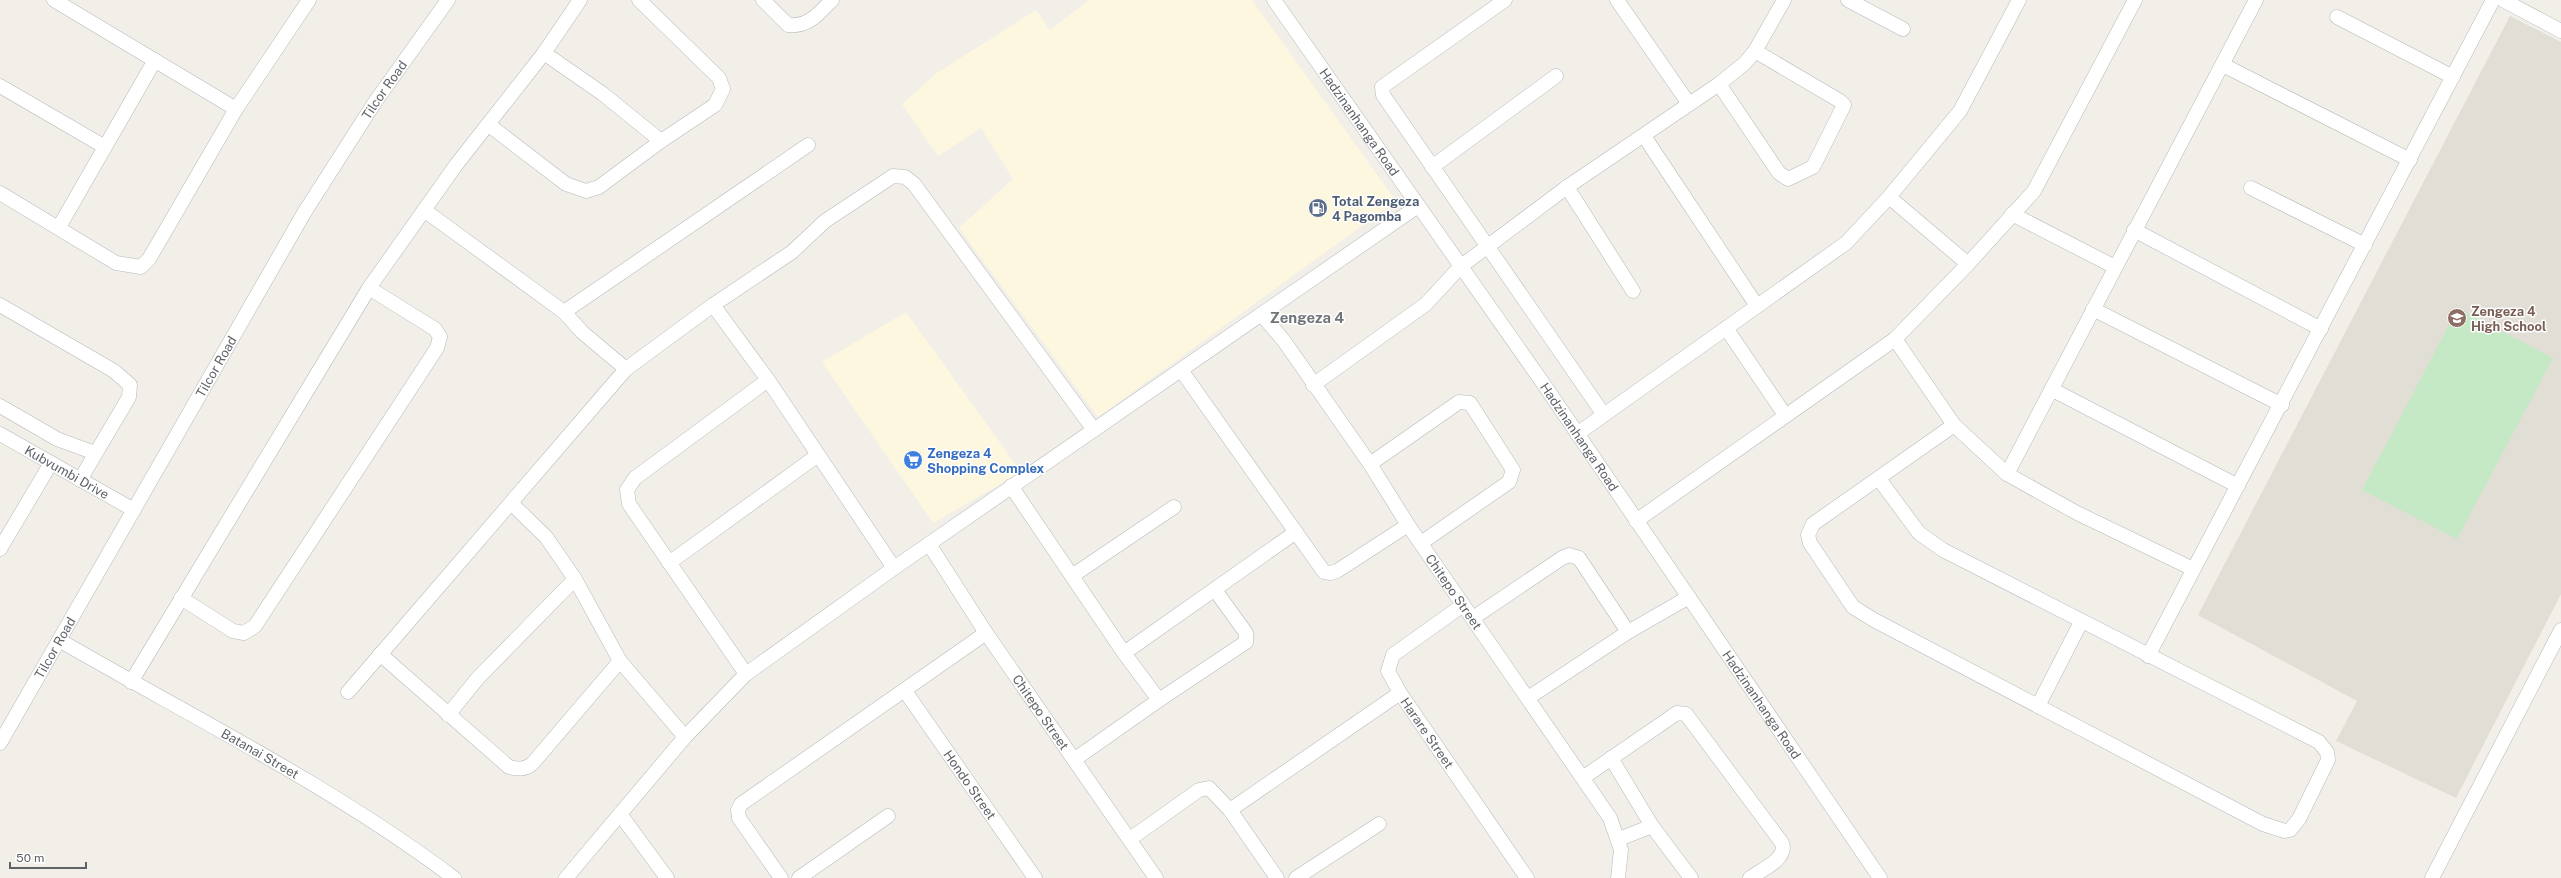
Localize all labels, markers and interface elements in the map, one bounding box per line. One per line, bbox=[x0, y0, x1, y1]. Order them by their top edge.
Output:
street label: Tilcor Road bbox=[359, 58, 410, 122]
street label: Hadzinanhanga Road bbox=[1316, 66, 1402, 179]
place label: Total Zengeza 4 Pagomba bbox=[1332, 194, 1419, 224]
fuel station icon: Total Zengeza 4 Pagomba bbox=[1307, 197, 1329, 219]
place label: Zengeza 4 High School bbox=[2471, 304, 2546, 334]
school or university icon: Zengeza 4 High School bbox=[2446, 307, 2468, 329]
district label: Zengeza 4 bbox=[1270, 309, 1344, 326]
street label: Tilcor Road bbox=[193, 333, 240, 400]
street label: Hadzinanhanga Road bbox=[1537, 380, 1621, 494]
street label: Kubvumbi Drive bbox=[22, 443, 112, 502]
place label: Zengeza 4 Shopping Complex bbox=[927, 446, 1045, 476]
supermarket icon: Zengeza 4 Shopping Complex bbox=[902, 449, 924, 471]
street label: Chitepo Street bbox=[1422, 551, 1485, 633]
street label: Tilcor Road bbox=[32, 615, 79, 681]
street label: Hadzinanhanga Road bbox=[1719, 648, 1804, 762]
street label: Chitepo Street bbox=[1009, 672, 1072, 753]
street label: Harare Street bbox=[1397, 695, 1456, 771]
street label: Batanai Street bbox=[219, 726, 301, 782]
street label: Hondo Street bbox=[940, 747, 999, 822]
scale bar bbox=[10, 844, 86, 870]
text: 50 m bbox=[16, 851, 44, 865]

